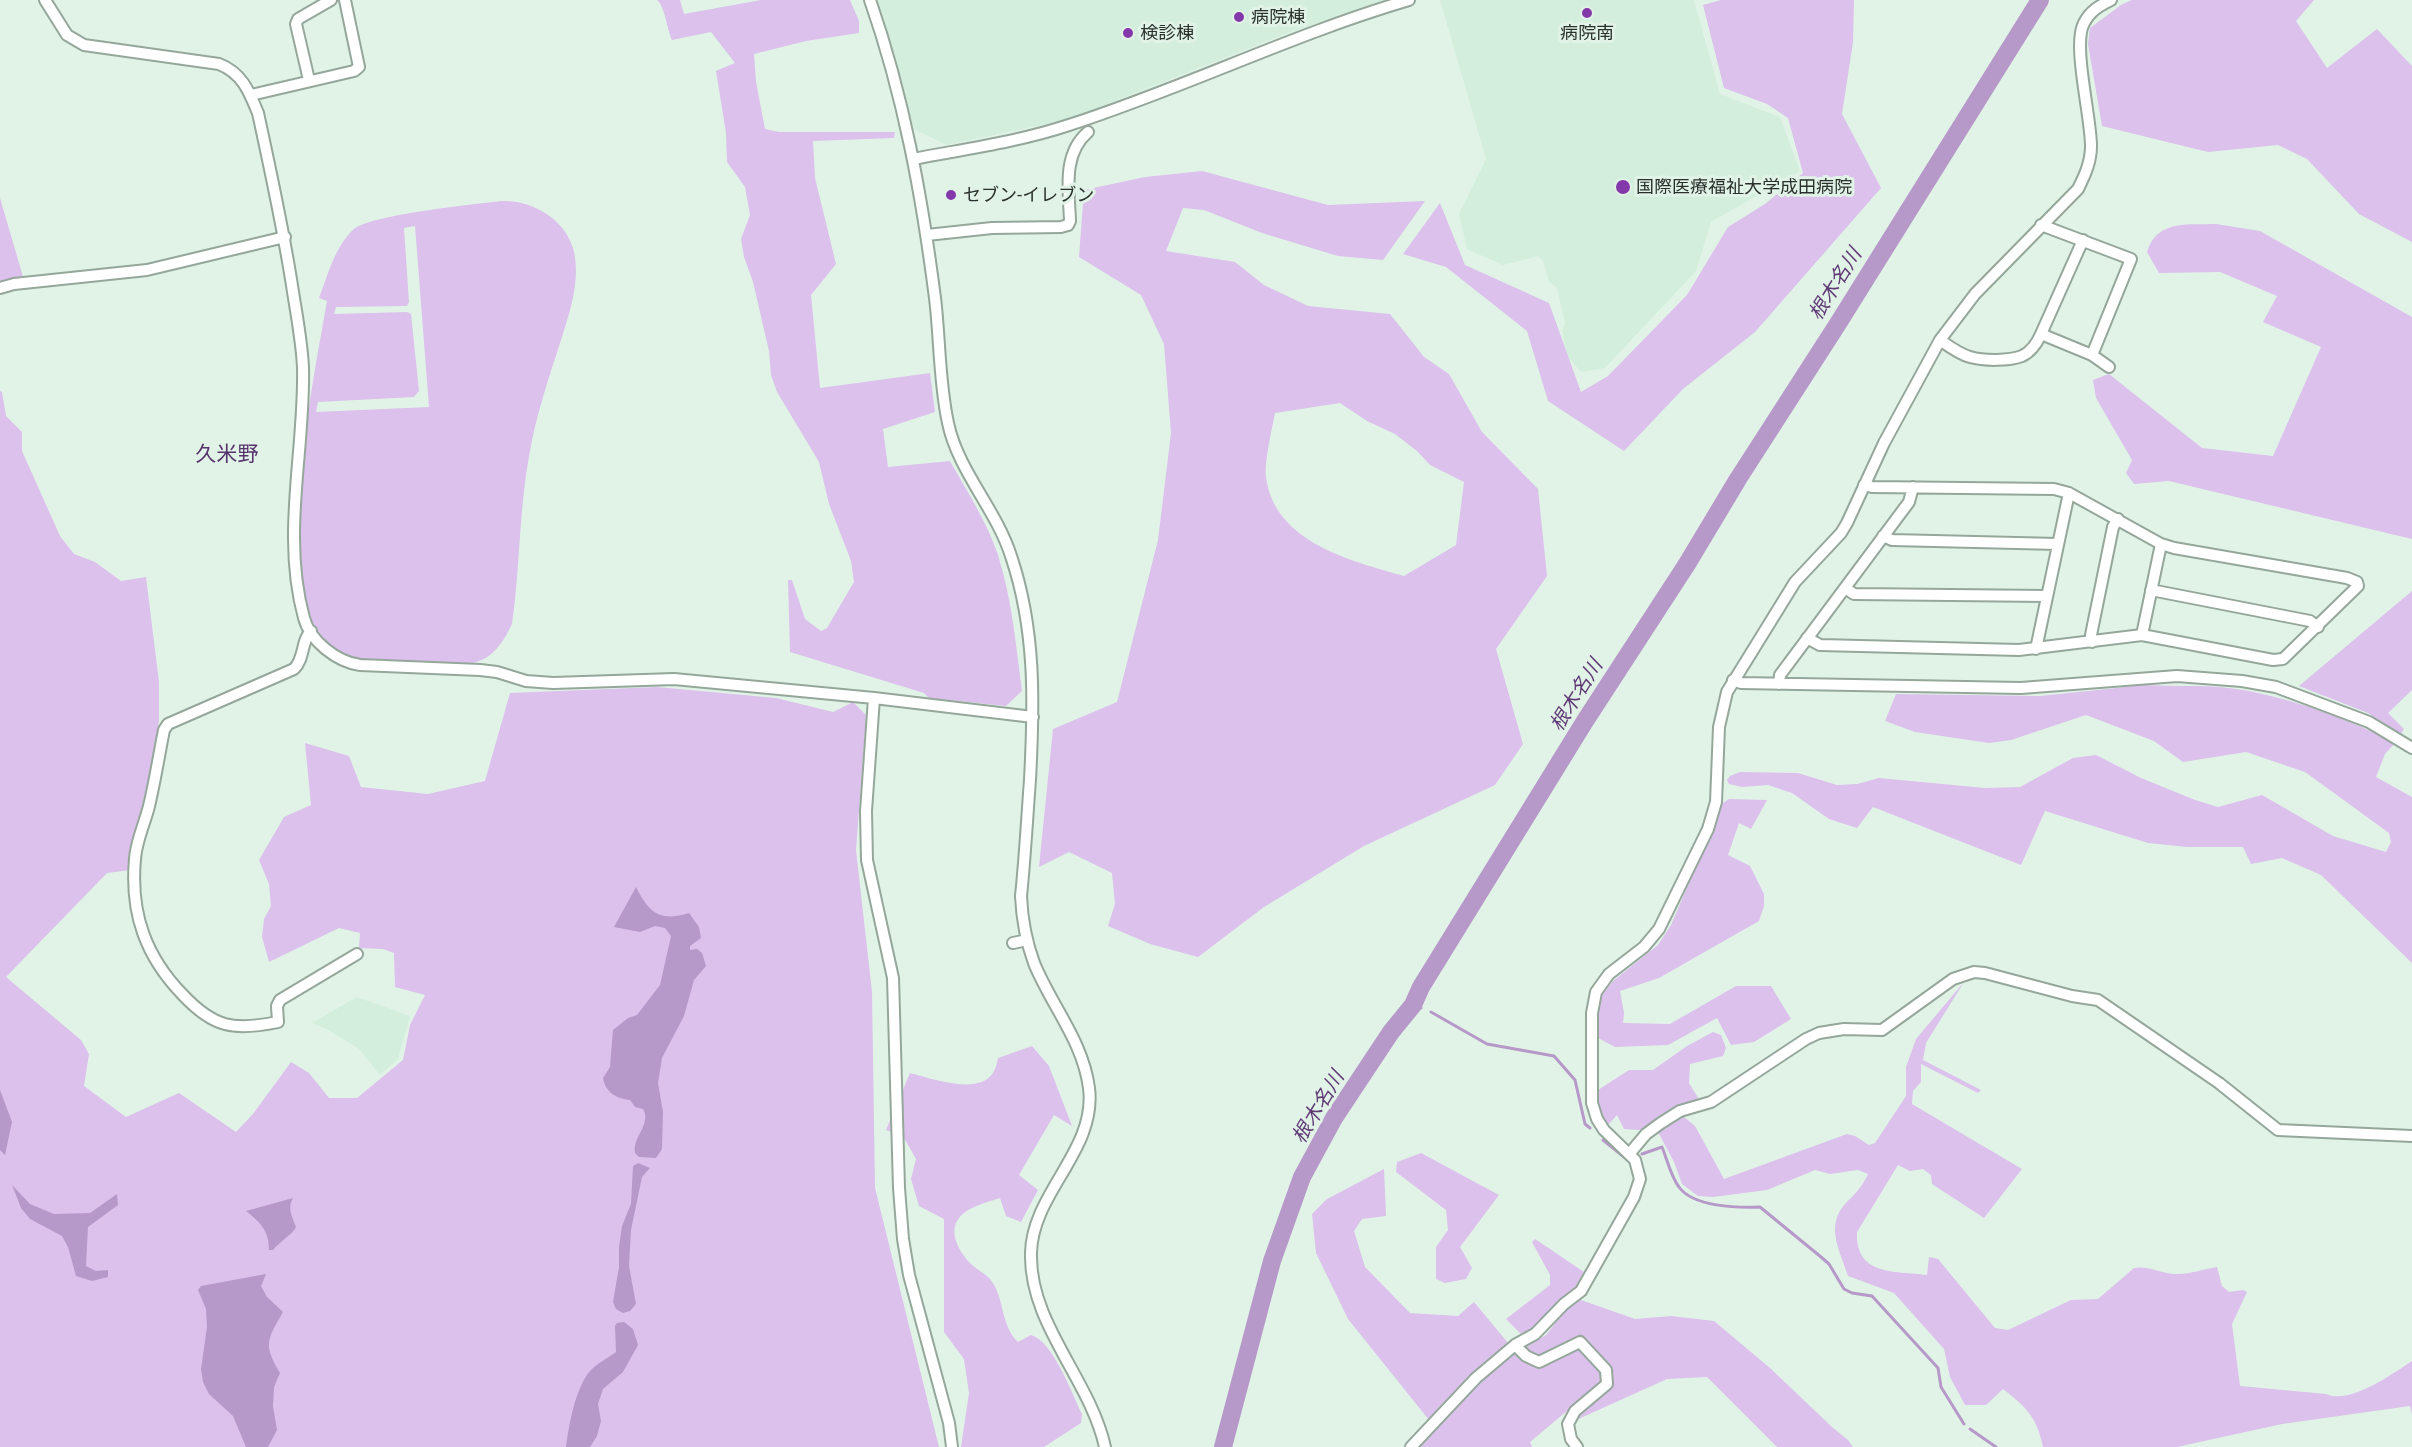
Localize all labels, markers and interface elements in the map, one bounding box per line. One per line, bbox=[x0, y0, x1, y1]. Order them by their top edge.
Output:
place label: 病院棟 bbox=[1251, 6, 1305, 28]
marker: 病院南 bbox=[1580, 6, 1594, 20]
marker: 病院棟 bbox=[1232, 10, 1246, 24]
place label: 検診棟 bbox=[1140, 22, 1194, 44]
place label: 病院南 bbox=[1560, 22, 1614, 44]
marker: 検診棟 bbox=[1121, 26, 1135, 40]
place label: 国際医療福祉大学成田病院 bbox=[1636, 176, 1852, 198]
marker: 国際医療福祉大学成田病院 bbox=[1614, 178, 1632, 196]
place label: セブン-イレブン bbox=[963, 184, 1094, 206]
marker: セブン-イレブン bbox=[944, 188, 958, 202]
water label: 根木名川 bbox=[1804, 244, 1866, 324]
district label: 久米野 bbox=[196, 441, 258, 467]
water label: 根木名川 bbox=[1545, 655, 1607, 735]
water label: 根木名川 bbox=[1287, 1067, 1349, 1147]

